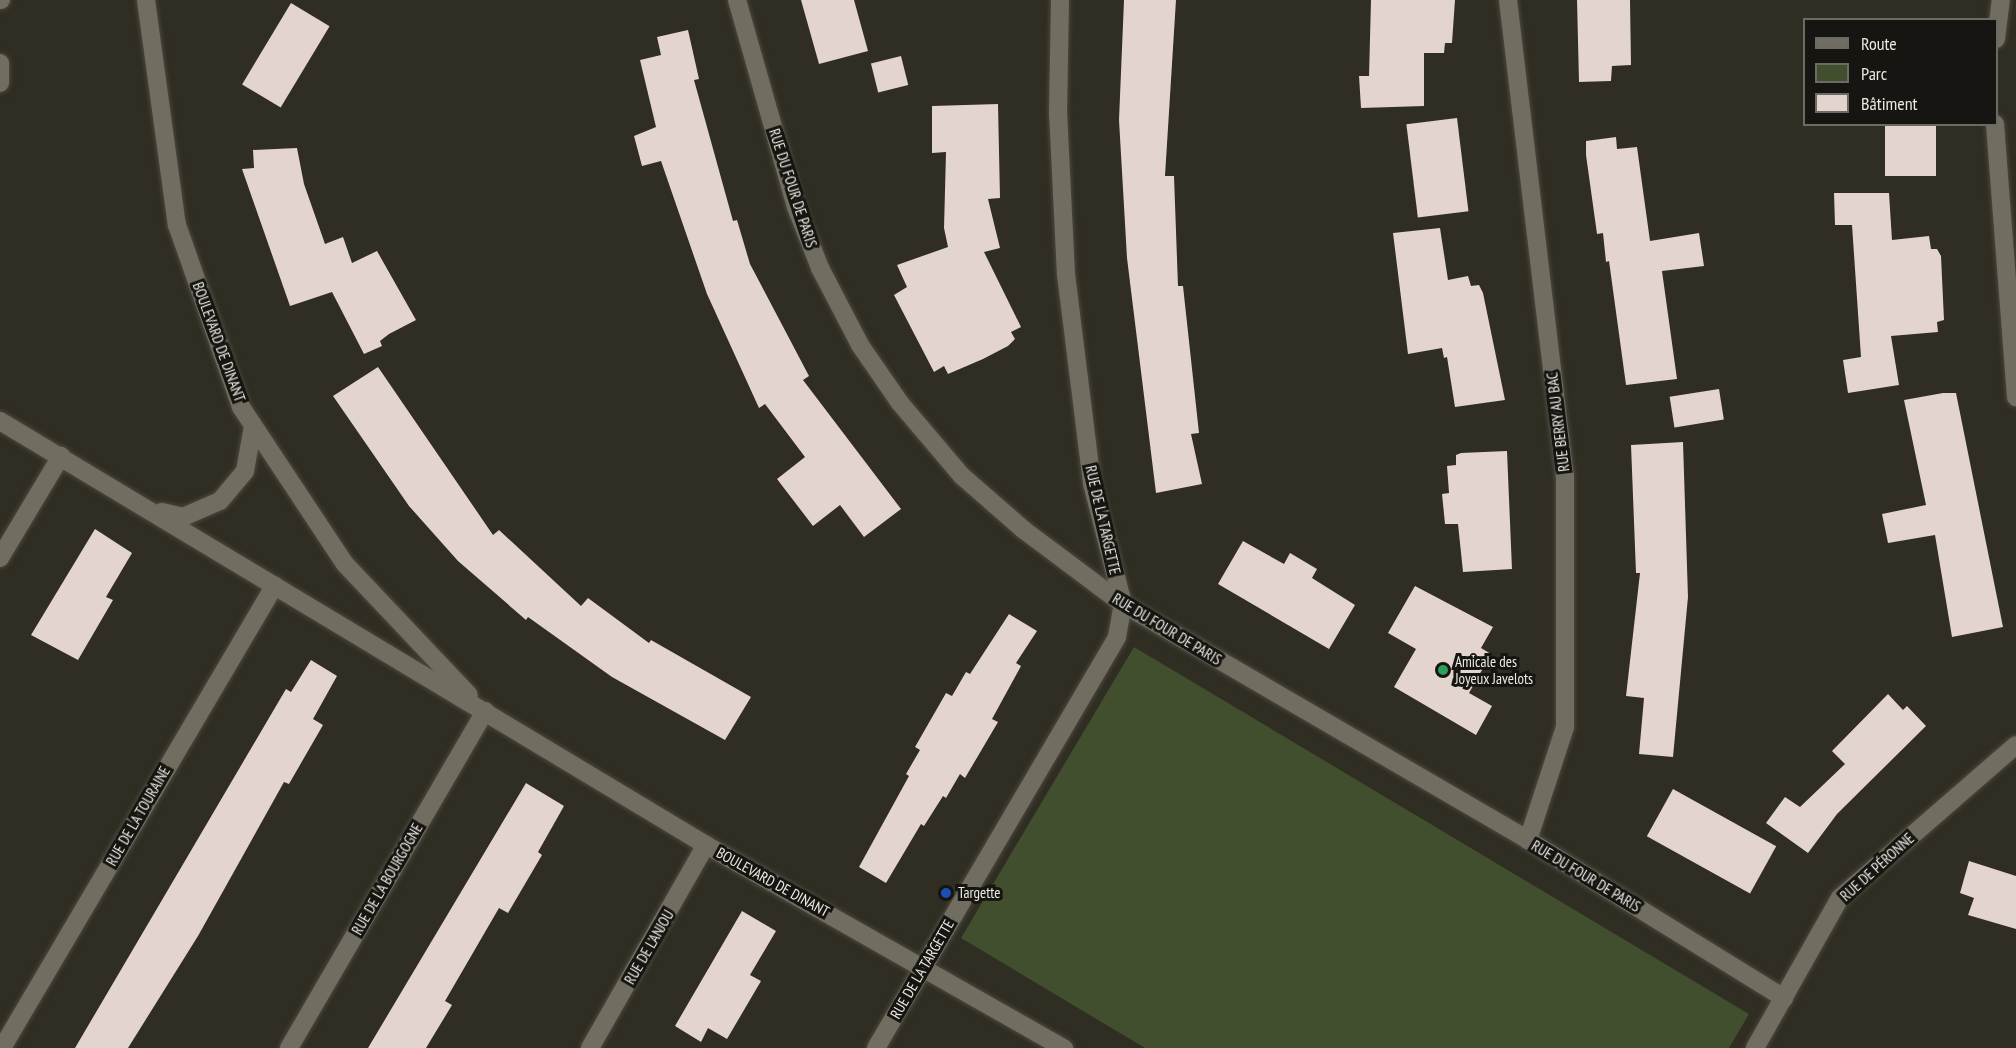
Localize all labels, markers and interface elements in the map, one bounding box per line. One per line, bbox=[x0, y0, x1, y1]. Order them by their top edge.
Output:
legend bbox=[1803, 18, 1998, 126]
text: Route bbox=[1861, 32, 1897, 55]
text: Parc bbox=[1861, 62, 1887, 85]
text: Bâtiment bbox=[1861, 92, 1918, 115]
street label: RUE DU FOUR DE PARIS bbox=[765, 126, 821, 250]
street label: BOULEVARD DE DINANT bbox=[189, 280, 249, 404]
street label: RUE BERRY AU BAC bbox=[1543, 371, 1573, 473]
street label: RUE DE LA TARGETTE bbox=[1082, 463, 1124, 577]
street label: RUE DU FOUR DE PARIS bbox=[1109, 589, 1225, 669]
place label: Amicale des Joyeux Javelots bbox=[1455, 652, 1533, 687]
marker: Amicale des Joyeux Javelots bbox=[1436, 663, 1450, 677]
street label: RUE DE LA TOURAINE bbox=[102, 763, 174, 869]
street label: RUE DE LA BOURGOGNE bbox=[348, 820, 426, 938]
street label: RUE DE PÉRONNE bbox=[1836, 829, 1918, 905]
street label: RUE DU FOUR DE PARIS bbox=[1528, 836, 1644, 916]
street label: BOULEVARD DE DINANT bbox=[713, 844, 833, 920]
place label: Targette bbox=[958, 884, 1001, 902]
marker: Targette bbox=[939, 886, 953, 900]
street label: RUE DE L'ANJOU bbox=[620, 907, 678, 987]
street label: RUE DE LA TARGETTE bbox=[886, 916, 958, 1022]

